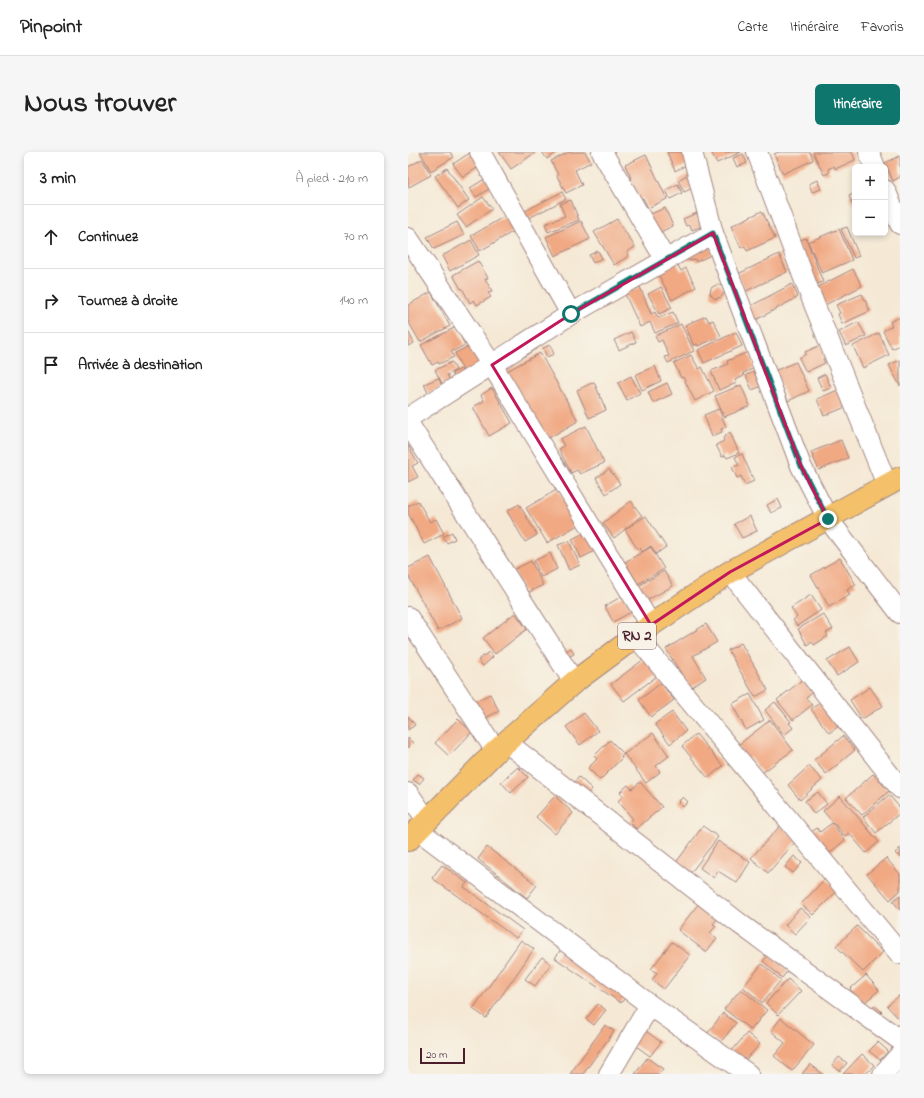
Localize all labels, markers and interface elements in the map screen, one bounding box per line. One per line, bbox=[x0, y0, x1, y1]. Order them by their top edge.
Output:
text: Pinpoint bbox=[20, 14, 82, 41]
text: Carte bbox=[737, 17, 768, 38]
text: Itinéraire bbox=[790, 17, 839, 38]
text: Favoris bbox=[861, 17, 904, 38]
text: Nous trouver bbox=[24, 84, 176, 125]
button: Itinéraire bbox=[815, 84, 900, 125]
map controls bbox=[852, 164, 888, 236]
button: + bbox=[852, 164, 888, 200]
text: 3 min bbox=[40, 166, 76, 191]
text: À pied · 210 m bbox=[295, 169, 368, 188]
button: − bbox=[852, 200, 888, 236]
icon: ahead bbox=[40, 226, 62, 248]
text: Continuez bbox=[78, 226, 138, 248]
text: 70 m bbox=[344, 227, 368, 246]
icon: right bbox=[40, 290, 62, 312]
text: Tournez à droite bbox=[78, 290, 178, 312]
text: 140 m bbox=[340, 291, 368, 310]
route start bbox=[562, 305, 580, 323]
icon: arrive bbox=[40, 354, 62, 376]
text: Arrivée à destination bbox=[78, 354, 203, 376]
route end bbox=[819, 510, 837, 528]
road number: RN 2 bbox=[618, 623, 656, 649]
scale bar bbox=[420, 1046, 465, 1065]
text: 20 m bbox=[426, 1047, 448, 1063]

